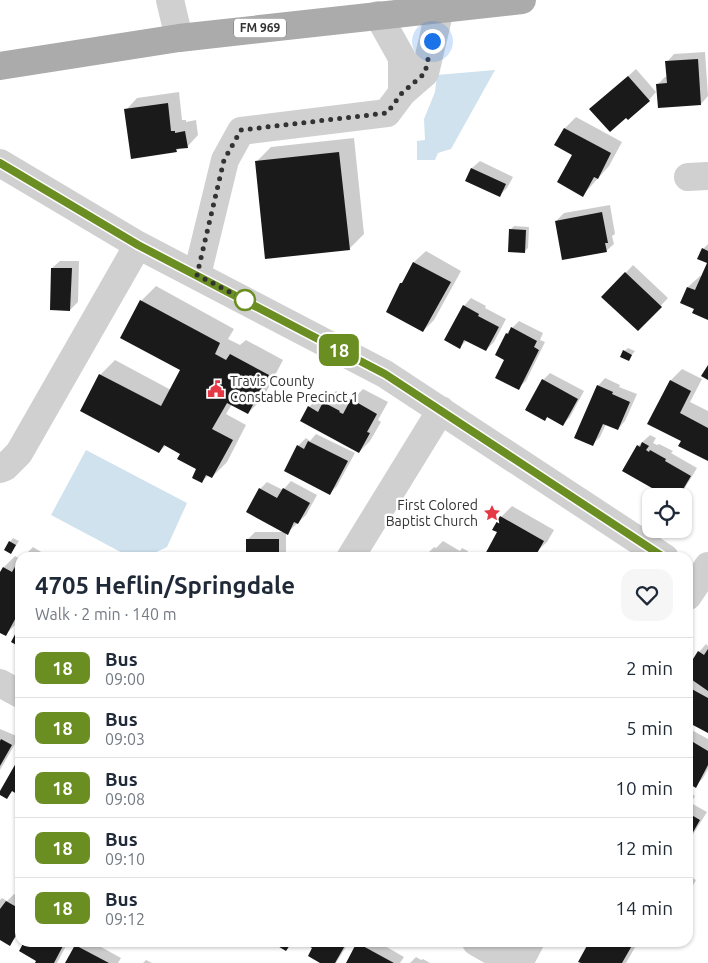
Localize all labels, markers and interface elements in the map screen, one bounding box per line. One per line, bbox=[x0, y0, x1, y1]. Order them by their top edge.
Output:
road number: FM 969 bbox=[234, 18, 286, 38]
your location bbox=[420, 29, 445, 54]
unlabelled marker bbox=[234, 289, 256, 311]
line badge: 18 bbox=[316, 334, 362, 366]
text: 18 bbox=[329, 340, 349, 360]
place label: Travis County Constable Precinct 1 bbox=[230, 373, 359, 405]
public building icon: Travis County Constable Precinct 1 bbox=[206, 379, 226, 399]
map controls bbox=[642, 488, 692, 538]
button: locate bbox=[642, 488, 692, 538]
place label: First Colored Baptist Church bbox=[386, 497, 478, 529]
place icon: First Colored Baptist Church bbox=[482, 503, 502, 523]
button: heart bbox=[621, 569, 673, 621]
text: 4705 Heflin/Springdale bbox=[35, 572, 295, 599]
text: Walk · 2 min · 140 m bbox=[35, 605, 177, 623]
text: Bus bbox=[105, 648, 138, 670]
text: 2 min bbox=[626, 657, 673, 679]
text: 18 bbox=[52, 658, 73, 678]
text: 09:00 bbox=[105, 670, 145, 688]
text: Bus bbox=[105, 708, 138, 730]
text: 5 min bbox=[626, 717, 673, 739]
text: 18 bbox=[52, 718, 73, 738]
text: 09:03 bbox=[105, 730, 145, 748]
text: Bus bbox=[105, 768, 138, 790]
text: 10 min bbox=[615, 777, 673, 799]
text: 18 bbox=[52, 778, 73, 798]
text: 09:08 bbox=[105, 790, 145, 808]
text: Bus bbox=[105, 828, 138, 850]
text: 12 min bbox=[615, 837, 673, 859]
text: 18 bbox=[52, 838, 73, 858]
text: 09:10 bbox=[105, 850, 145, 868]
text: Bus bbox=[105, 888, 138, 910]
text: 14 min bbox=[615, 897, 673, 919]
text: 18 bbox=[52, 898, 73, 918]
text: 09:12 bbox=[105, 910, 145, 928]

